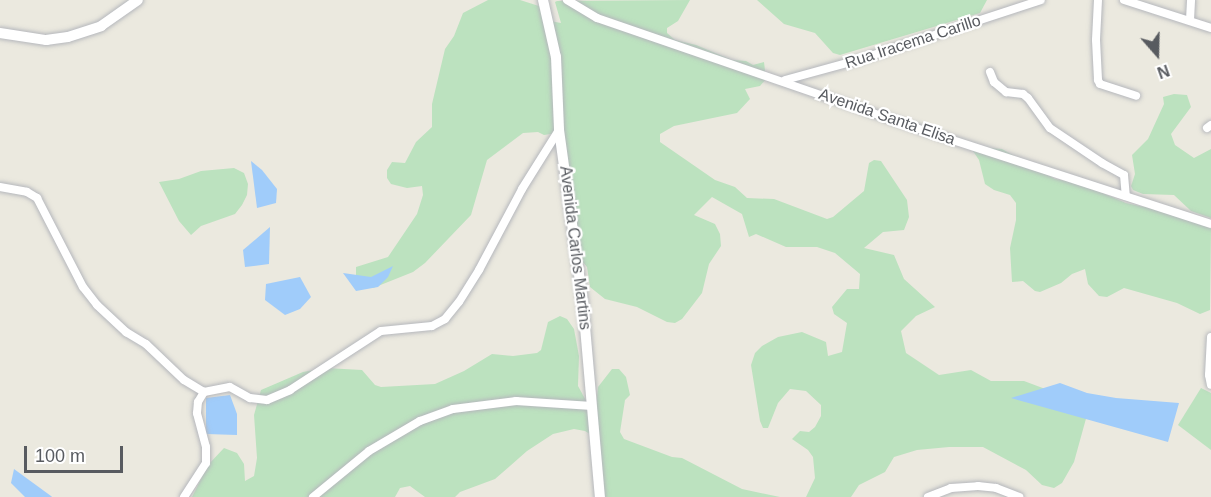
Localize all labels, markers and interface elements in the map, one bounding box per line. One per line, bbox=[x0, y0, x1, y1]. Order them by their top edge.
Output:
street label: Rua Iracema Carillo bbox=[843, 11, 983, 73]
north arrow bbox=[1127, 24, 1187, 84]
text: N bbox=[1155, 61, 1172, 81]
street label: Avenida Santa Elisa bbox=[816, 85, 958, 149]
street label: Avenida Carlos Martins bbox=[555, 165, 595, 331]
scale bar bbox=[27, 434, 126, 472]
text: 100 m bbox=[35, 446, 85, 466]

